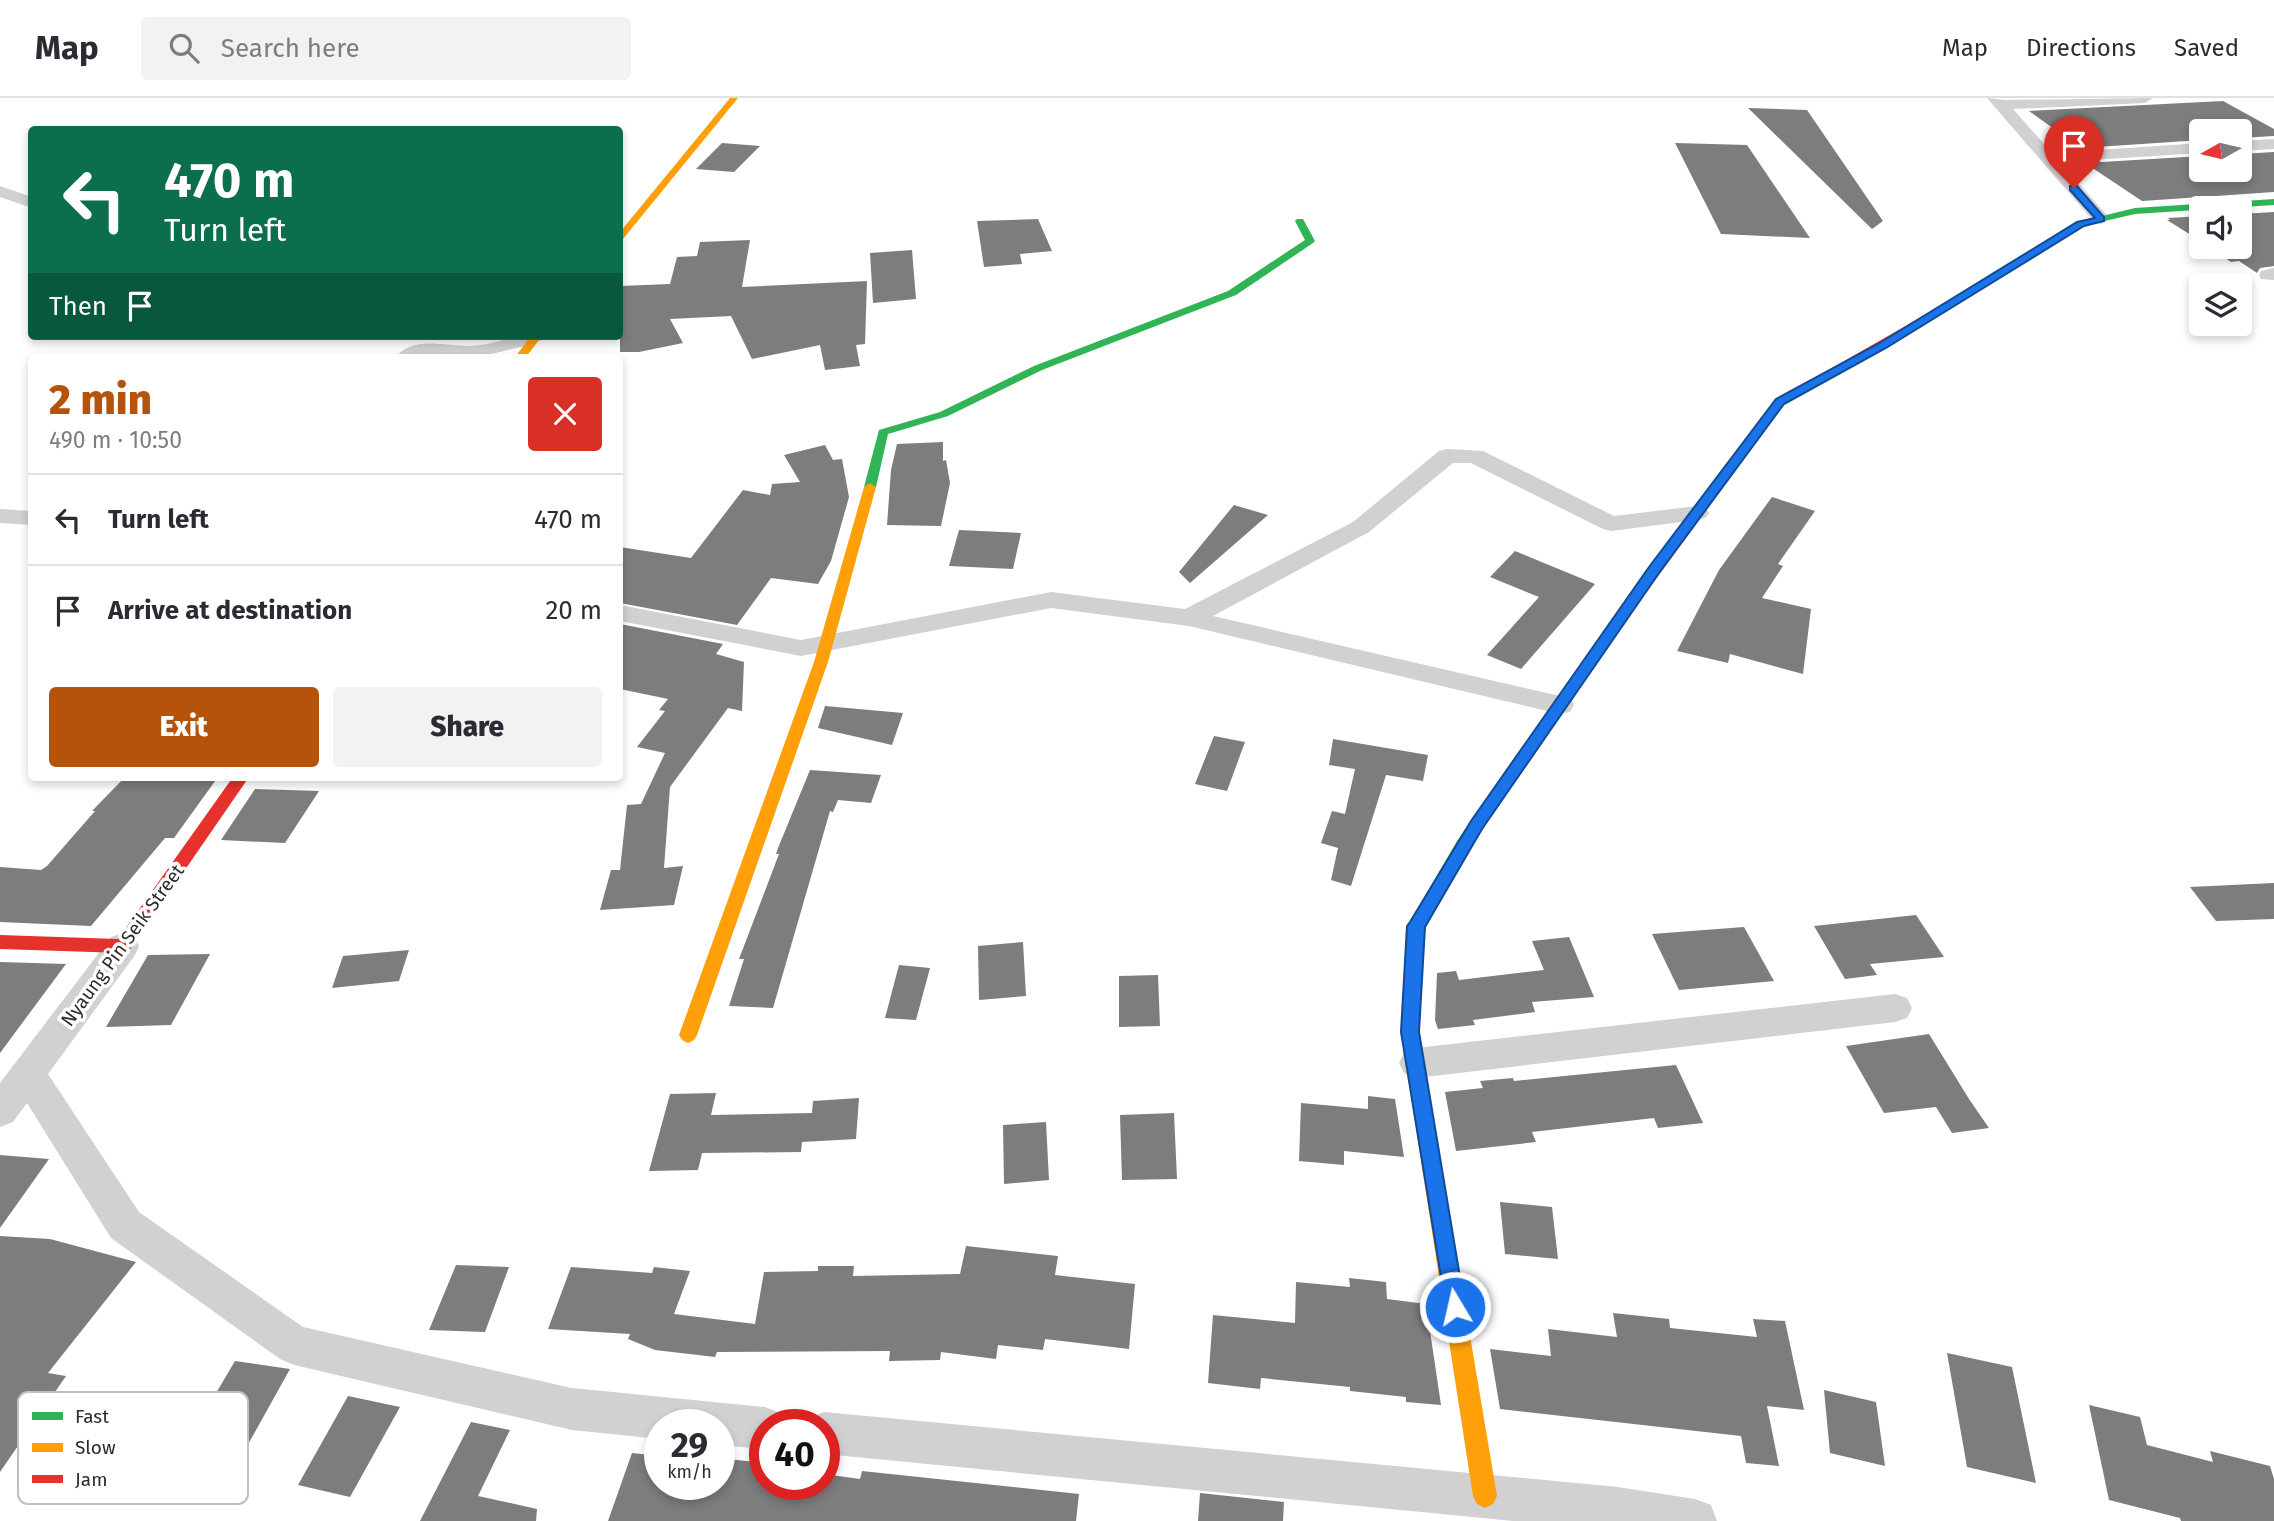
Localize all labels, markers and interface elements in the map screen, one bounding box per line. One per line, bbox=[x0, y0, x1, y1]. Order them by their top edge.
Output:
search box bbox=[141, 17, 631, 80]
text: Map bbox=[35, 28, 99, 68]
icon: search bbox=[165, 29, 203, 67]
text: Search here bbox=[221, 33, 360, 64]
text: Map bbox=[1942, 34, 1988, 62]
text: Directions bbox=[2026, 34, 2136, 62]
text: Saved bbox=[2174, 34, 2239, 62]
pin bbox=[2044, 116, 2104, 188]
north arrow bbox=[2189, 119, 2252, 182]
map controls bbox=[2189, 119, 2252, 336]
icon: arrive bbox=[2055, 127, 2093, 165]
text: 470 m bbox=[164, 151, 294, 210]
icon: left bbox=[49, 154, 140, 245]
button: sound bbox=[2189, 196, 2252, 259]
text: Turn left bbox=[164, 211, 286, 249]
button: layers bbox=[2189, 273, 2252, 336]
icon: arrive bbox=[121, 287, 159, 325]
text: Then bbox=[49, 291, 107, 322]
text: 2 min bbox=[49, 375, 152, 425]
button: close bbox=[528, 377, 602, 451]
text: 490 m · 10:50 bbox=[49, 426, 182, 454]
icon: left bbox=[49, 501, 87, 539]
text: Turn left bbox=[108, 504, 209, 535]
text: 470 m bbox=[534, 504, 602, 535]
icon: arrive bbox=[49, 592, 87, 630]
text: Arrive at destination bbox=[108, 595, 352, 626]
text: 20 m bbox=[545, 595, 602, 626]
button: Exit bbox=[49, 687, 319, 767]
button: Share bbox=[333, 687, 602, 767]
street label: Nyaung Pin Seik Street bbox=[56, 860, 189, 1031]
position arrow bbox=[1418, 1270, 1492, 1344]
legend bbox=[18, 1392, 248, 1504]
text: Fast bbox=[75, 1405, 109, 1428]
speed limit sign: 40 bbox=[749, 1409, 840, 1500]
text: 29 bbox=[671, 1424, 708, 1466]
text: Slow bbox=[75, 1436, 116, 1459]
text: km/h bbox=[667, 1461, 712, 1483]
text: Jam bbox=[75, 1468, 107, 1491]

